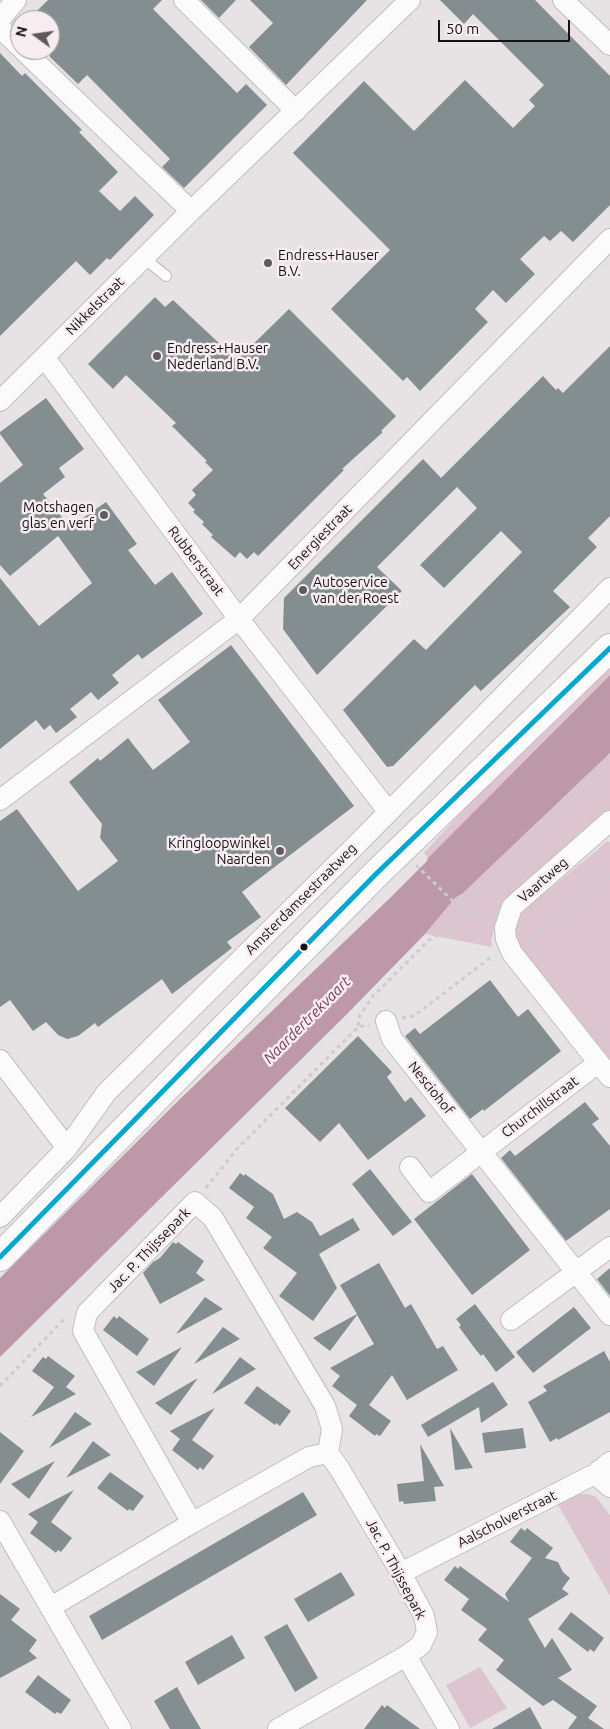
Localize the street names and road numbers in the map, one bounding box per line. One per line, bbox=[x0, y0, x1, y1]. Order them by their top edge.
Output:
street label: Nikkelstraat bbox=[62, 273, 128, 339]
street label: Energiestraat bbox=[284, 501, 356, 573]
street label: Rubberstraat bbox=[164, 523, 228, 599]
street label: Amsterdamsestraatweg bbox=[242, 840, 360, 958]
street label: Vaartweg bbox=[515, 854, 571, 906]
street label: Nesciohof bbox=[405, 1058, 457, 1118]
street label: Churchillstraat bbox=[498, 1073, 582, 1141]
street label: Jac. P. Thijssepark bbox=[104, 1204, 194, 1296]
street label: Aalscholverstraat bbox=[455, 1487, 559, 1551]
street label: Jac. P. Thijssepark bbox=[362, 1516, 430, 1622]

